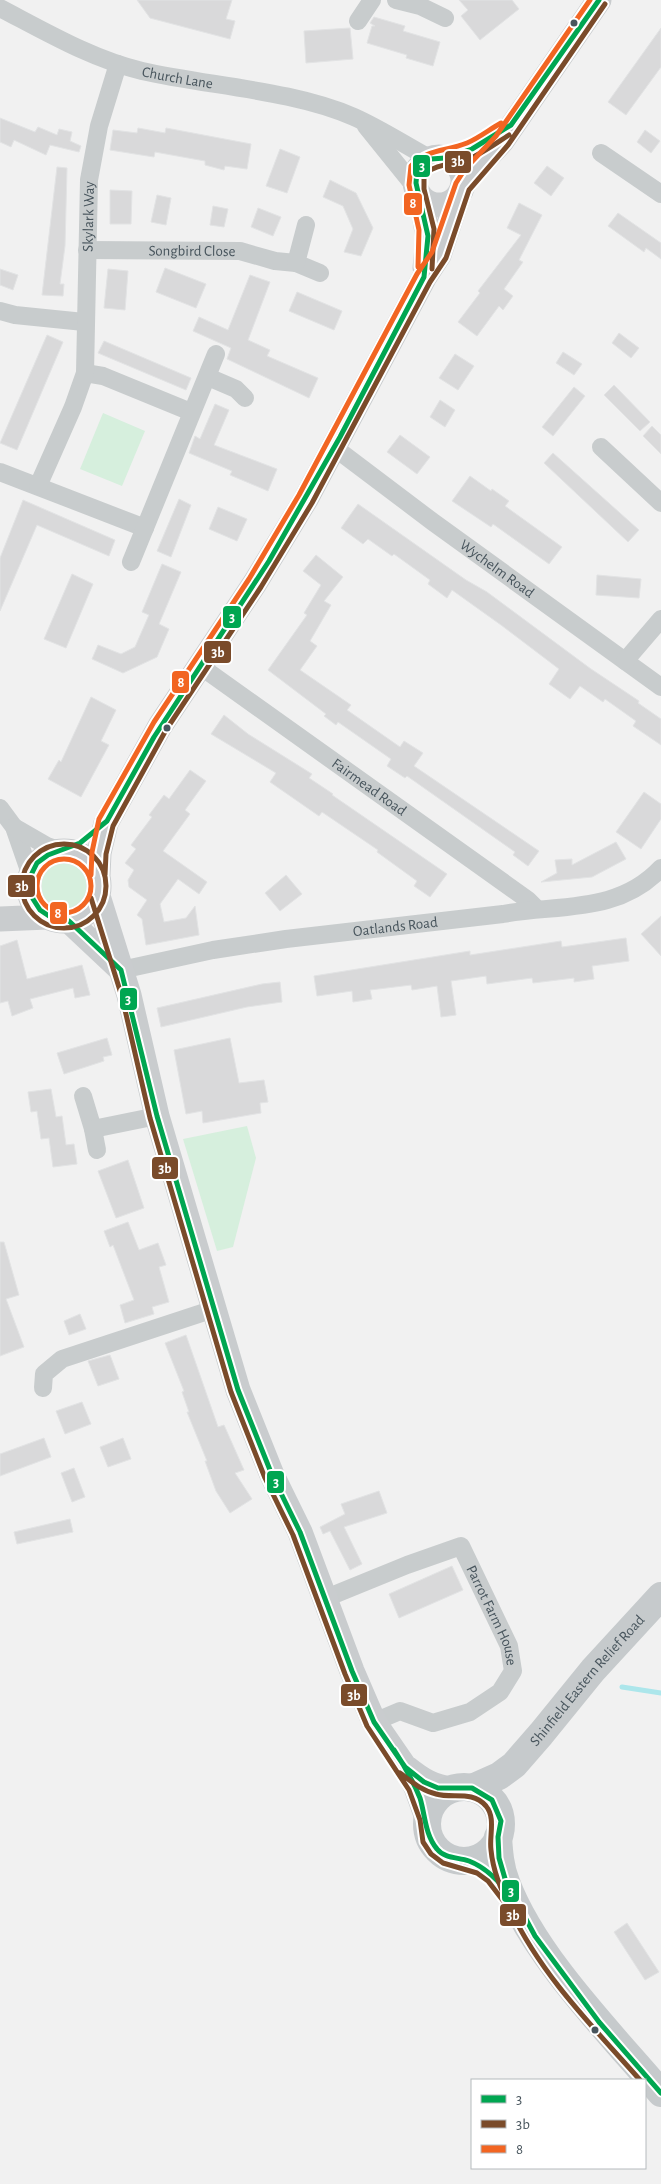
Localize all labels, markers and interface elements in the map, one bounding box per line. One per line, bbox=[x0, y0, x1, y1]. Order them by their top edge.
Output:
unlabelled marker bbox=[569, 18, 579, 28]
street label: Church Lane bbox=[141, 64, 214, 92]
line badge: 3b bbox=[444, 150, 472, 174]
line badge: 3 bbox=[412, 154, 431, 178]
text: 3b bbox=[451, 155, 465, 169]
text: 3 bbox=[419, 160, 425, 174]
street label: Skylark Way bbox=[81, 180, 97, 252]
line badge: 8 bbox=[403, 192, 423, 216]
text: 8 bbox=[410, 197, 417, 211]
street label: Songbird Close bbox=[148, 243, 236, 259]
street label: Wychelm Road bbox=[457, 537, 537, 601]
line badge: 3 bbox=[222, 605, 242, 629]
text: 3 bbox=[229, 611, 235, 625]
line badge: 3b bbox=[203, 640, 232, 664]
text: 3b bbox=[211, 646, 225, 660]
line badge: 8 bbox=[171, 670, 190, 694]
text: 8 bbox=[178, 676, 185, 690]
unlabelled marker bbox=[162, 723, 172, 733]
street label: Fairmead Road bbox=[329, 756, 409, 819]
line badge: 3b bbox=[7, 874, 36, 898]
text: 3b bbox=[15, 880, 29, 894]
line badge: 8 bbox=[49, 901, 68, 925]
text: 8 bbox=[55, 907, 62, 921]
street label: Oatlands Road bbox=[352, 915, 439, 939]
line badge: 3 bbox=[119, 987, 138, 1011]
text: 3 bbox=[125, 993, 131, 1007]
line badge: 3b bbox=[151, 1156, 179, 1180]
text: 3b bbox=[158, 1162, 172, 1176]
line badge: 3 bbox=[266, 1470, 285, 1494]
text: 3 bbox=[273, 1476, 279, 1490]
street label: Parrot Farm House bbox=[463, 1563, 519, 1667]
street label: Shinfield Eastern Relief Road bbox=[527, 1612, 648, 1749]
line badge: 3b bbox=[340, 1683, 368, 1707]
text: 3b bbox=[347, 1689, 361, 1703]
line badge: 3 bbox=[501, 1879, 520, 1903]
text: 3 bbox=[508, 1885, 514, 1899]
line badge: 3b bbox=[499, 1903, 527, 1927]
text: 3b bbox=[506, 1909, 520, 1923]
unlabelled marker bbox=[590, 2025, 600, 2035]
legend bbox=[471, 2079, 646, 2169]
text: 3 bbox=[516, 2092, 522, 2107]
text: 3b bbox=[516, 2117, 530, 2132]
text: 8 bbox=[516, 2142, 523, 2157]

